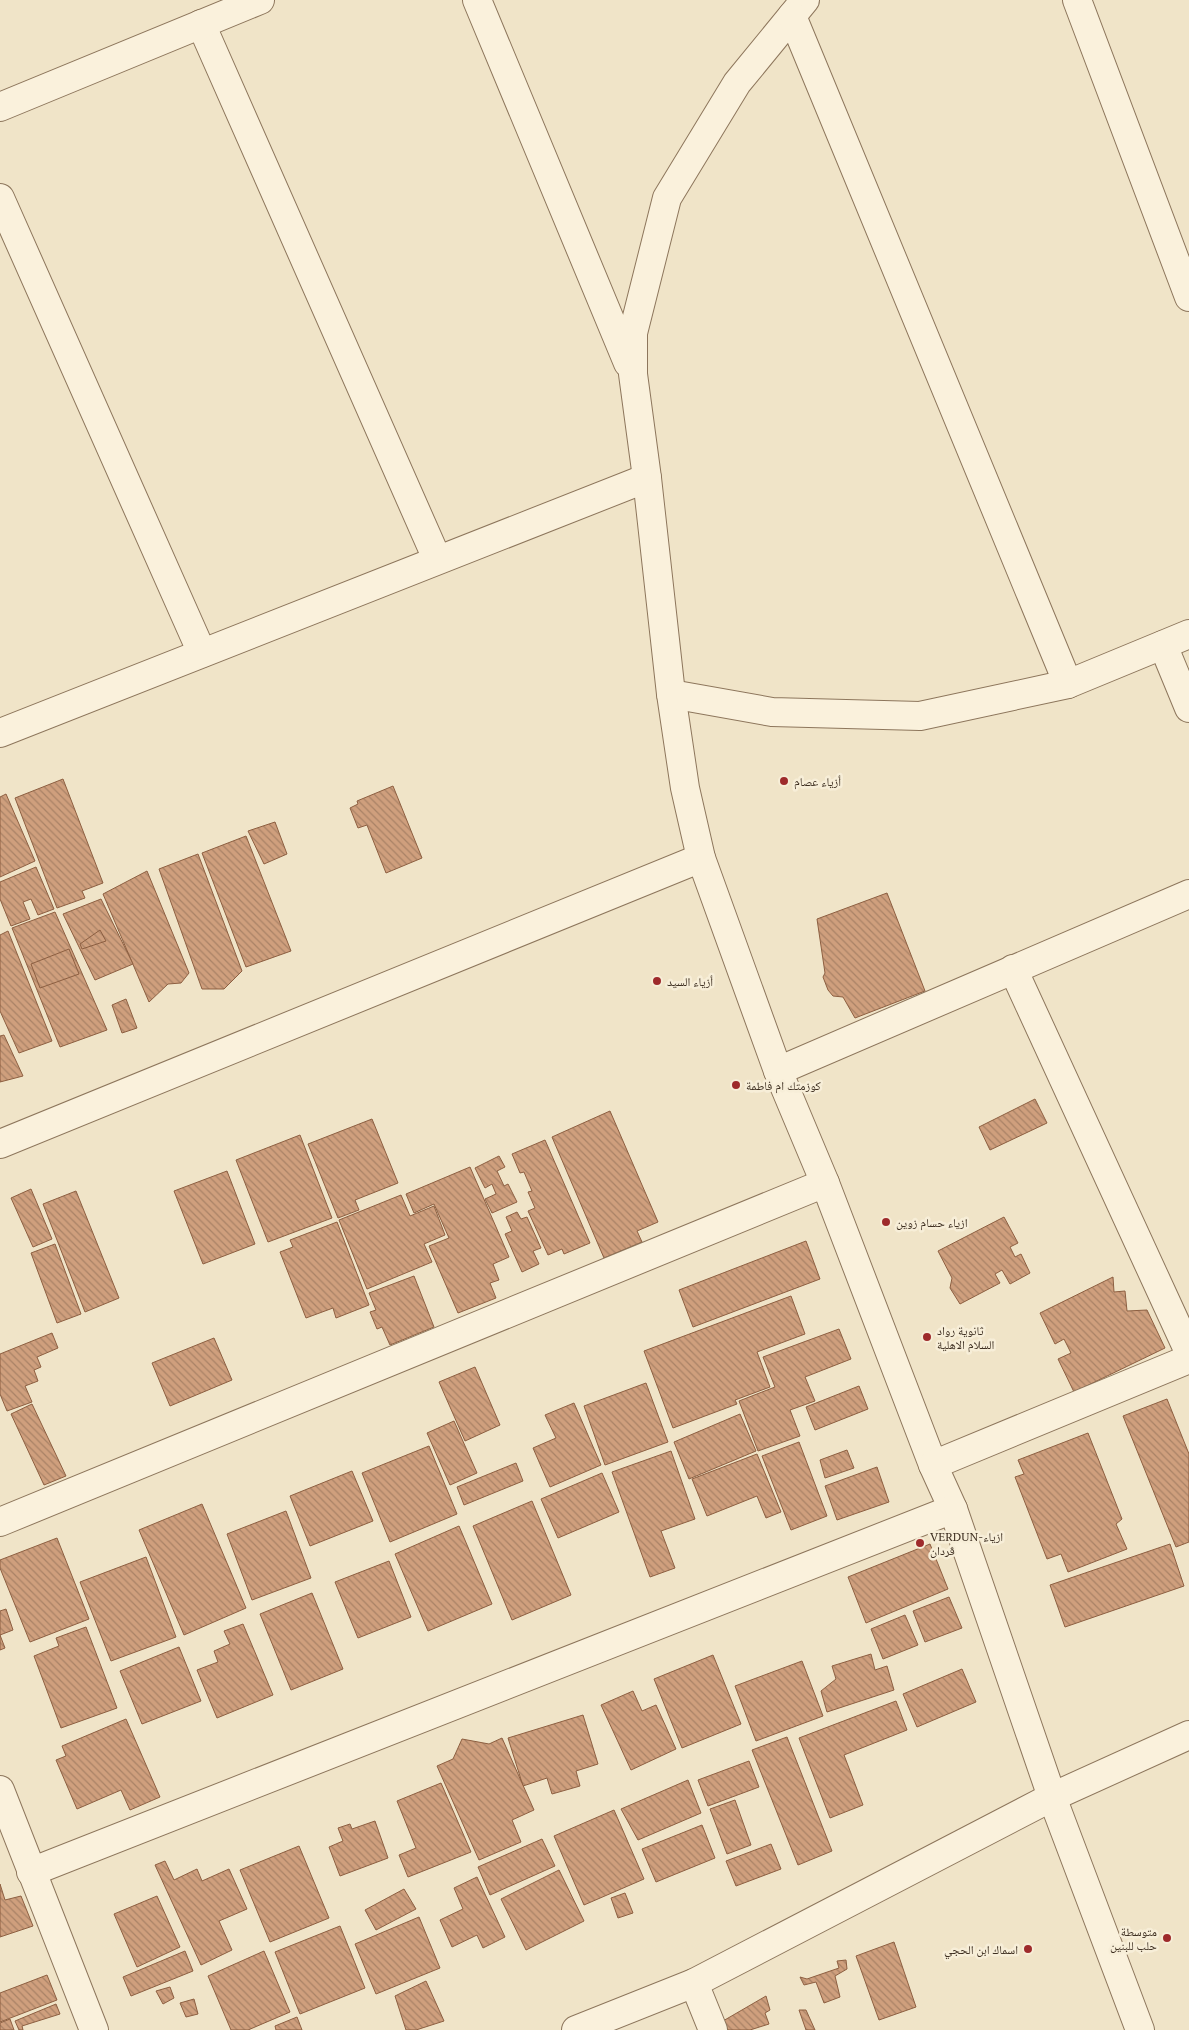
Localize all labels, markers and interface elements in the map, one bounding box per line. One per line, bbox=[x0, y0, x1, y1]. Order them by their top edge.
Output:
place label: أزياء عصام bbox=[794, 774, 841, 790]
marker: أزياء عصام bbox=[778, 775, 790, 787]
place label: أزياء السيد bbox=[667, 974, 713, 989]
marker: أزياء السيد bbox=[651, 975, 663, 987]
place label: كوزمتك ام فاطمة bbox=[746, 1078, 821, 1094]
marker: كوزمتك ام فاطمة bbox=[730, 1079, 742, 1091]
place label: ازياء حسام زوين bbox=[896, 1215, 968, 1231]
marker: ازياء حسام زوين bbox=[880, 1216, 892, 1228]
place label: ثانوية رواد السلام الاهلية bbox=[937, 1323, 994, 1353]
marker: ثانوية رواد السلام الاهلية bbox=[921, 1331, 933, 1343]
place label: VERDUN-ازياء ڤردان bbox=[930, 1529, 1003, 1558]
marker: VERDUN-ازياء ڤردان bbox=[914, 1537, 926, 1549]
place label: متوسطة حلب للبنين bbox=[1110, 1924, 1157, 1953]
marker: متوسطة حلب للبنين bbox=[1161, 1932, 1173, 1944]
place label: اسماك ابن الحجي bbox=[944, 1942, 1018, 1960]
marker: اسماك ابن الحجي bbox=[1022, 1943, 1034, 1955]

